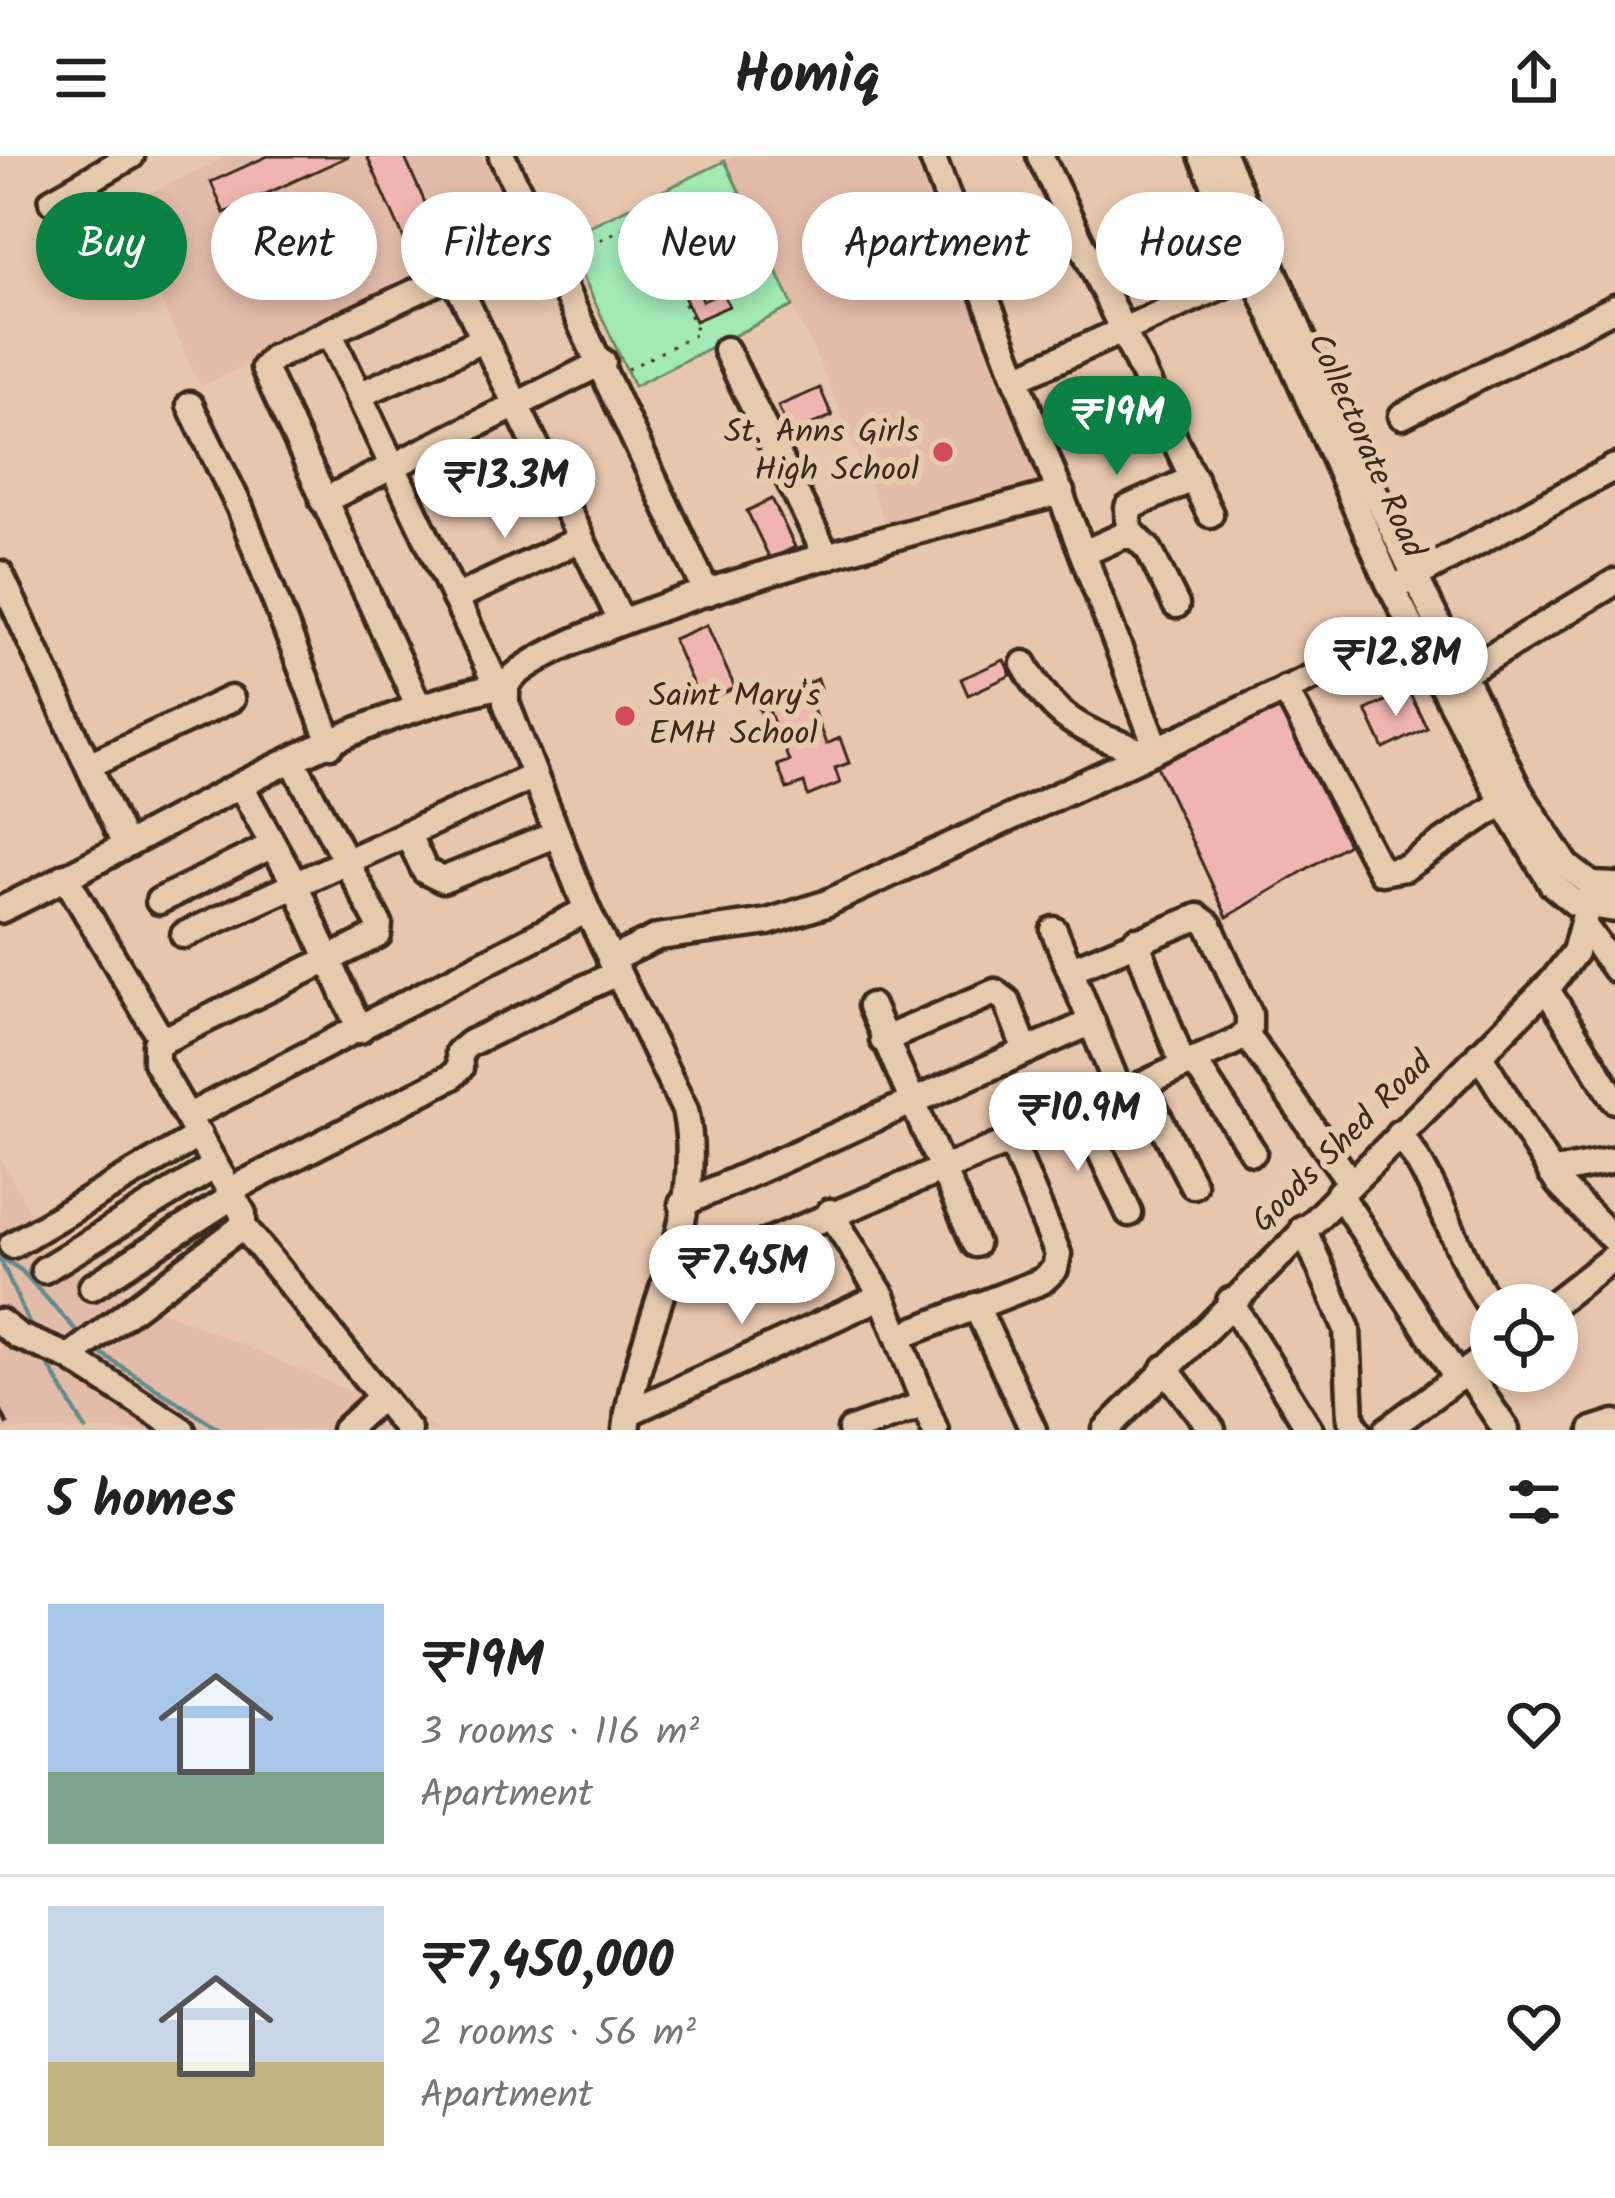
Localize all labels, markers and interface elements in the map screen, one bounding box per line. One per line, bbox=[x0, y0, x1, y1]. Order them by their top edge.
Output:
text: Homiq bbox=[734, 35, 881, 121]
icon: menu bbox=[48, 45, 114, 111]
icon: share bbox=[1501, 45, 1567, 111]
chip: Buy bbox=[36, 192, 187, 300]
chip: Rent bbox=[211, 192, 377, 300]
chip: Filters bbox=[401, 192, 594, 300]
chip: New bbox=[618, 192, 778, 300]
chip: Apartment bbox=[802, 192, 1072, 300]
chip: House bbox=[1096, 192, 1284, 300]
street label: Collectorate Road bbox=[1292, 325, 1439, 569]
pin: ₹19M bbox=[1046, 376, 1188, 478]
text: ₹19M bbox=[1070, 384, 1164, 446]
place label: St. Anns Girls High School bbox=[724, 407, 919, 498]
pin: ₹13.3M bbox=[407, 439, 603, 541]
marker: St. Anns Girls High School bbox=[930, 439, 956, 465]
text: ₹13.3M bbox=[441, 447, 569, 509]
pin: ₹12.8M bbox=[1298, 617, 1494, 719]
text: ₹12.8M bbox=[1331, 625, 1461, 687]
place label: Saint Mary's EMH School bbox=[649, 671, 820, 762]
marker: Saint Mary's EMH School bbox=[612, 703, 638, 729]
street label: Goods Shed Road bbox=[1239, 1038, 1448, 1247]
pin: ₹10.9M bbox=[980, 1072, 1176, 1174]
text: ₹10.9M bbox=[1016, 1080, 1140, 1142]
pin: ₹7.45M bbox=[644, 1225, 840, 1327]
text: ₹7.45M bbox=[676, 1233, 808, 1295]
map controls bbox=[1470, 1284, 1578, 1392]
button: locate bbox=[1470, 1284, 1578, 1392]
text: 5 homes bbox=[48, 1462, 236, 1543]
icon: filters bbox=[1501, 1469, 1567, 1535]
text: ₹19M bbox=[420, 1622, 544, 1703]
icon: home bbox=[144, 1652, 288, 1796]
icon: heart bbox=[1501, 1691, 1567, 1757]
text: 3 rooms · 116 m² bbox=[420, 1703, 699, 1765]
text: Apartment bbox=[420, 1765, 593, 1827]
text: ₹7,450,000 bbox=[420, 1923, 673, 2004]
icon: home bbox=[144, 1954, 288, 2098]
icon: heart bbox=[1501, 1993, 1567, 2059]
text: 2 rooms · 56 m² bbox=[420, 2004, 696, 2066]
text: Apartment bbox=[420, 2066, 593, 2128]

